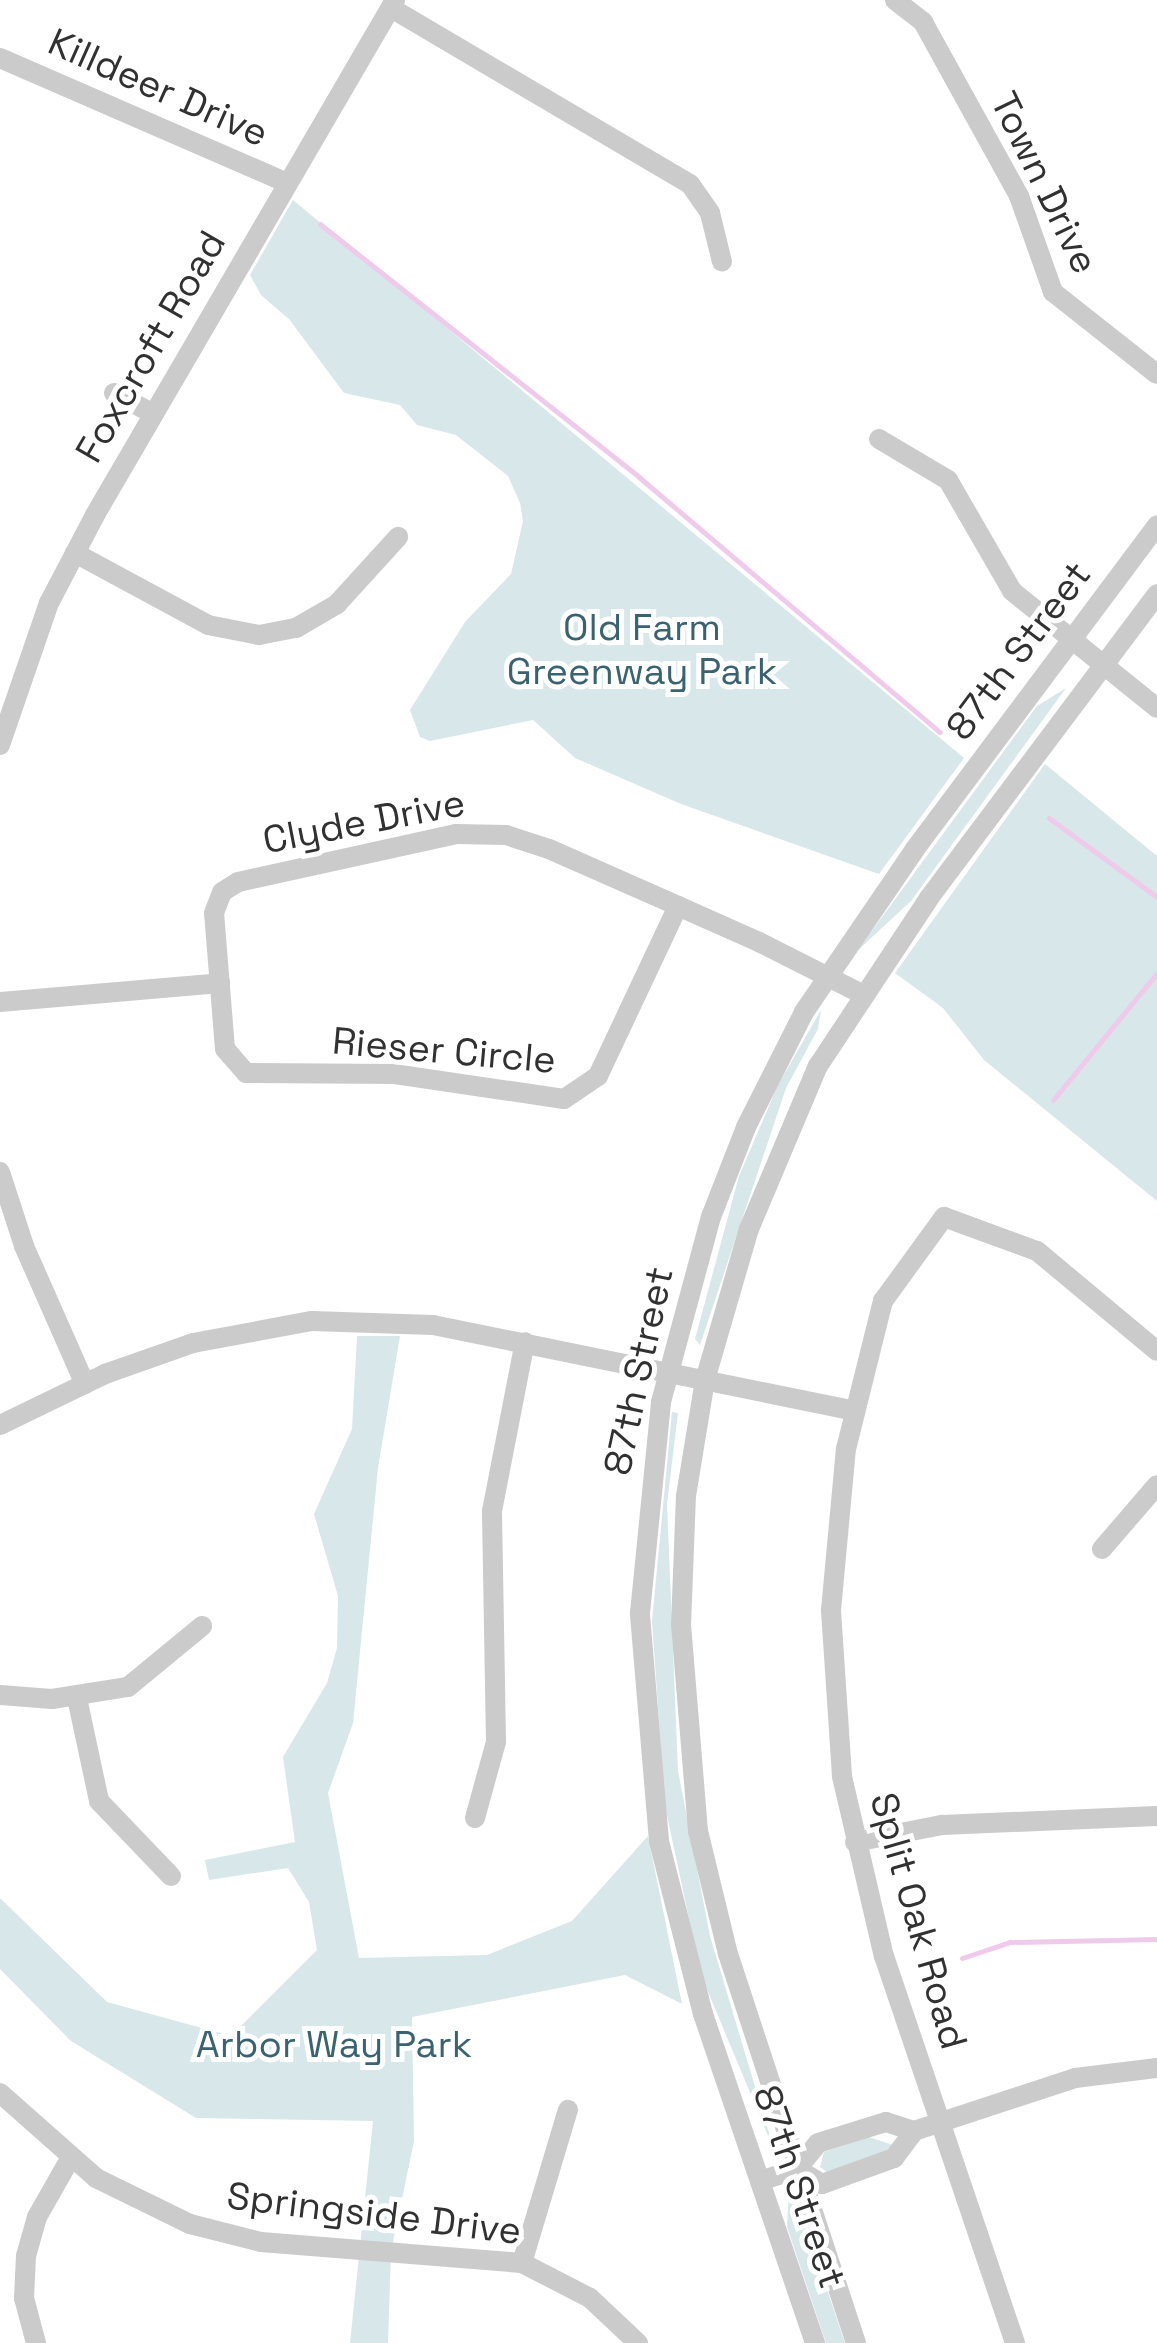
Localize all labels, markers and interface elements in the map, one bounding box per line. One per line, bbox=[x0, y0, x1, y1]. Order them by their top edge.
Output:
street label: Killdeer Drive bbox=[41, 19, 275, 157]
street label: Town Drive bbox=[981, 85, 1107, 281]
street label: Foxcroft Road bbox=[66, 223, 236, 471]
street label: 87th Street bbox=[937, 553, 1101, 749]
park label: Old Farm Greenway Park bbox=[507, 605, 777, 694]
street label: Clyde Drive bbox=[259, 780, 469, 864]
street label: Rieser Circle bbox=[330, 1019, 558, 1083]
street label: 87th Street bbox=[595, 1263, 683, 1479]
street label: Split Oak Road bbox=[860, 1788, 976, 2054]
park label: Arbor Way Park bbox=[196, 2022, 472, 2068]
street label: 87th Street bbox=[743, 2080, 855, 2294]
street label: Springside Drive bbox=[224, 2173, 524, 2255]

